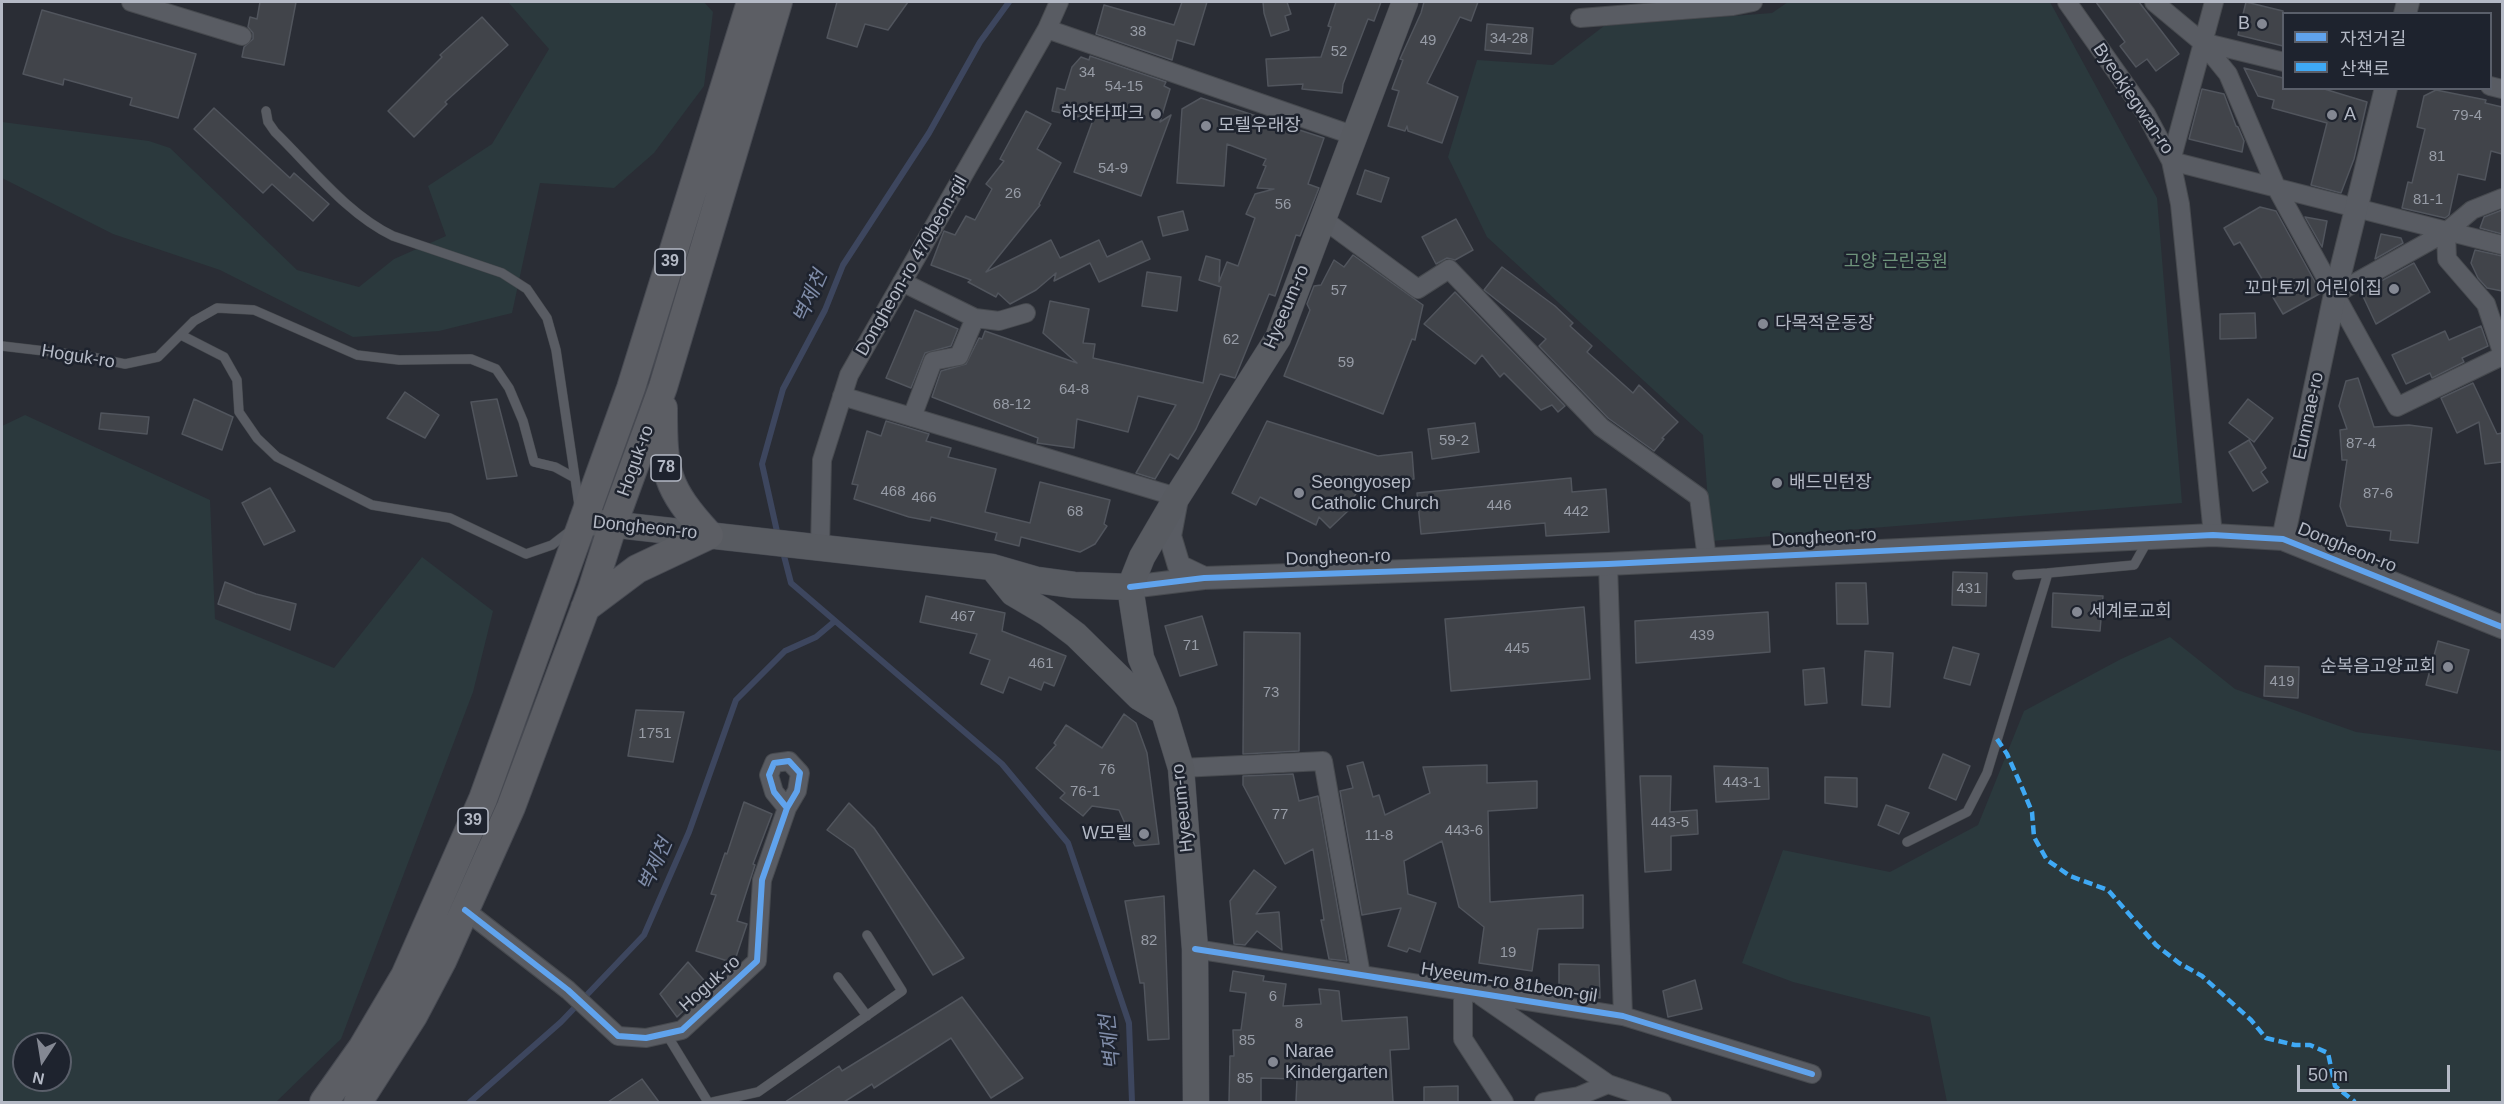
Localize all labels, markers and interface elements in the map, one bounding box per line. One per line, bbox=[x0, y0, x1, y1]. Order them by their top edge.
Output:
legend bbox=[2282, 12, 2492, 90]
place label: B bbox=[2238, 13, 2250, 35]
marker: B bbox=[2255, 17, 2269, 31]
house number: 38 bbox=[1130, 23, 1146, 41]
text: 자전거길 bbox=[2340, 29, 2406, 49]
house number: 34-28 bbox=[1490, 30, 1528, 48]
house number: 49 bbox=[1420, 32, 1436, 50]
street label: Byeokjegwan-ro bbox=[2088, 39, 2178, 159]
house number: 52 bbox=[1331, 43, 1347, 61]
text: 산책로 bbox=[2340, 59, 2390, 79]
house number: 34 bbox=[1079, 64, 1095, 82]
house number: 54-15 bbox=[1105, 78, 1143, 96]
place label: 하얏타파크 bbox=[1061, 103, 1144, 125]
place label: A bbox=[2344, 104, 2356, 126]
marker: 하얏타파크 bbox=[1149, 107, 1163, 121]
house number: 79-4 bbox=[2452, 107, 2482, 125]
marker: A bbox=[2325, 108, 2339, 122]
place label: 모텔우래장 bbox=[1218, 115, 1301, 137]
marker: 모텔우래장 bbox=[1199, 119, 1213, 133]
house number: 81 bbox=[2429, 148, 2445, 166]
house number: 54-9 bbox=[1098, 160, 1128, 178]
street label: Dongheon-ro 470beon-gil bbox=[852, 172, 972, 360]
house number: 26 bbox=[1005, 185, 1021, 203]
house number: 81-1 bbox=[2413, 191, 2443, 209]
house number: 56 bbox=[1275, 196, 1291, 214]
road number: 39 bbox=[655, 249, 685, 275]
park label: 고양 근린공원 bbox=[1844, 251, 1948, 273]
street label: Hyeeum-ro bbox=[1260, 262, 1314, 352]
water label: 벽제천 bbox=[789, 267, 833, 327]
place label: 꼬마토끼 어린이집 bbox=[2245, 278, 2382, 300]
house number: 57 bbox=[1331, 282, 1347, 300]
marker: 꼬마토끼 어린이집 bbox=[2387, 282, 2401, 296]
place label: 다목적운동장 bbox=[1775, 313, 1874, 335]
marker: 다목적운동장 bbox=[1756, 317, 1770, 331]
house number: 62 bbox=[1223, 331, 1239, 349]
street label: Hoguk-ro bbox=[40, 341, 116, 373]
house number: 59 bbox=[1338, 354, 1354, 372]
street label: Eumnae-ro bbox=[2289, 370, 2329, 462]
house number: 64-8 bbox=[1059, 381, 1089, 399]
house number: 68-12 bbox=[993, 396, 1031, 414]
street label: Hoguk-ro bbox=[613, 423, 659, 499]
house number: 59-2 bbox=[1439, 432, 1469, 450]
house number: 87-4 bbox=[2346, 435, 2376, 453]
road number: 78 bbox=[651, 455, 681, 481]
place label: Seongyosep Catholic Church bbox=[1311, 472, 1439, 514]
place label: 배드민턴장 bbox=[1789, 472, 1872, 494]
marker: 배드민턴장 bbox=[1770, 476, 1784, 490]
house number: 468 bbox=[880, 483, 906, 501]
house number: 87-6 bbox=[2363, 485, 2393, 503]
marker: Seongyosep Catholic Church bbox=[1292, 486, 1306, 500]
house number: 466 bbox=[911, 489, 937, 507]
house number: 446 bbox=[1486, 497, 1512, 515]
house number: 68 bbox=[1067, 503, 1083, 521]
house number: 442 bbox=[1563, 503, 1589, 521]
street label: Dongheon-ro bbox=[592, 512, 698, 544]
street label: Dongheon-ro bbox=[2294, 518, 2400, 578]
street label: Dongheon-ro bbox=[1771, 524, 1877, 552]
street label: Dongheon-ro bbox=[1285, 545, 1391, 571]
house number: 431 bbox=[1956, 580, 1982, 598]
place label: 세계로교회 bbox=[2089, 601, 2172, 623]
marker: 세계로교회 bbox=[2070, 605, 2084, 619]
house number: 467 bbox=[950, 608, 976, 626]
house number: 439 bbox=[1689, 627, 1715, 645]
house number: 71 bbox=[1183, 637, 1199, 655]
house number: 445 bbox=[1504, 640, 1530, 658]
house number: 461 bbox=[1028, 655, 1054, 673]
place label: 순복음고양교회 bbox=[2320, 656, 2436, 678]
marker: 순복음고양교회 bbox=[2441, 660, 2455, 674]
house number: 419 bbox=[2269, 673, 2295, 691]
house number: 73 bbox=[1263, 684, 1279, 702]
house number: 1751 bbox=[638, 725, 672, 743]
house number: 76 bbox=[1099, 761, 1115, 779]
street label: Hyeeum-ro bbox=[1168, 763, 1198, 853]
house number: 443-1 bbox=[1723, 774, 1761, 792]
house number: 76-1 bbox=[1070, 783, 1100, 801]
house number: 77 bbox=[1272, 806, 1288, 824]
road number: 39 bbox=[458, 808, 488, 834]
house number: 443-5 bbox=[1651, 814, 1689, 832]
house number: 443-6 bbox=[1445, 822, 1483, 840]
place label: W모텔 bbox=[1082, 823, 1132, 845]
marker: W모텔 bbox=[1137, 827, 1151, 841]
house number: 11-8 bbox=[1365, 827, 1393, 845]
water label: 벽제천 bbox=[634, 835, 678, 895]
house number: 82 bbox=[1141, 932, 1157, 950]
house number: 19 bbox=[1500, 944, 1516, 962]
street label: Hoguk-ro bbox=[675, 951, 745, 1017]
street label: Hyeeum-ro 81beon-gil bbox=[1419, 958, 1599, 1008]
house number: 6 bbox=[1269, 988, 1277, 1006]
water label: 벽제천 bbox=[1096, 1013, 1126, 1071]
house number: 8 bbox=[1295, 1015, 1303, 1033]
north arrow bbox=[12, 1032, 72, 1092]
house number: 85 bbox=[1239, 1032, 1255, 1050]
place label: Narae Kindergarten bbox=[1285, 1041, 1388, 1084]
scale bar bbox=[2300, 1053, 2453, 1091]
marker: Narae Kindergarten bbox=[1266, 1055, 1280, 1069]
text: 50 m bbox=[2308, 1065, 2348, 1085]
text: N bbox=[31, 1069, 46, 1088]
house number: 85 bbox=[1237, 1070, 1253, 1088]

